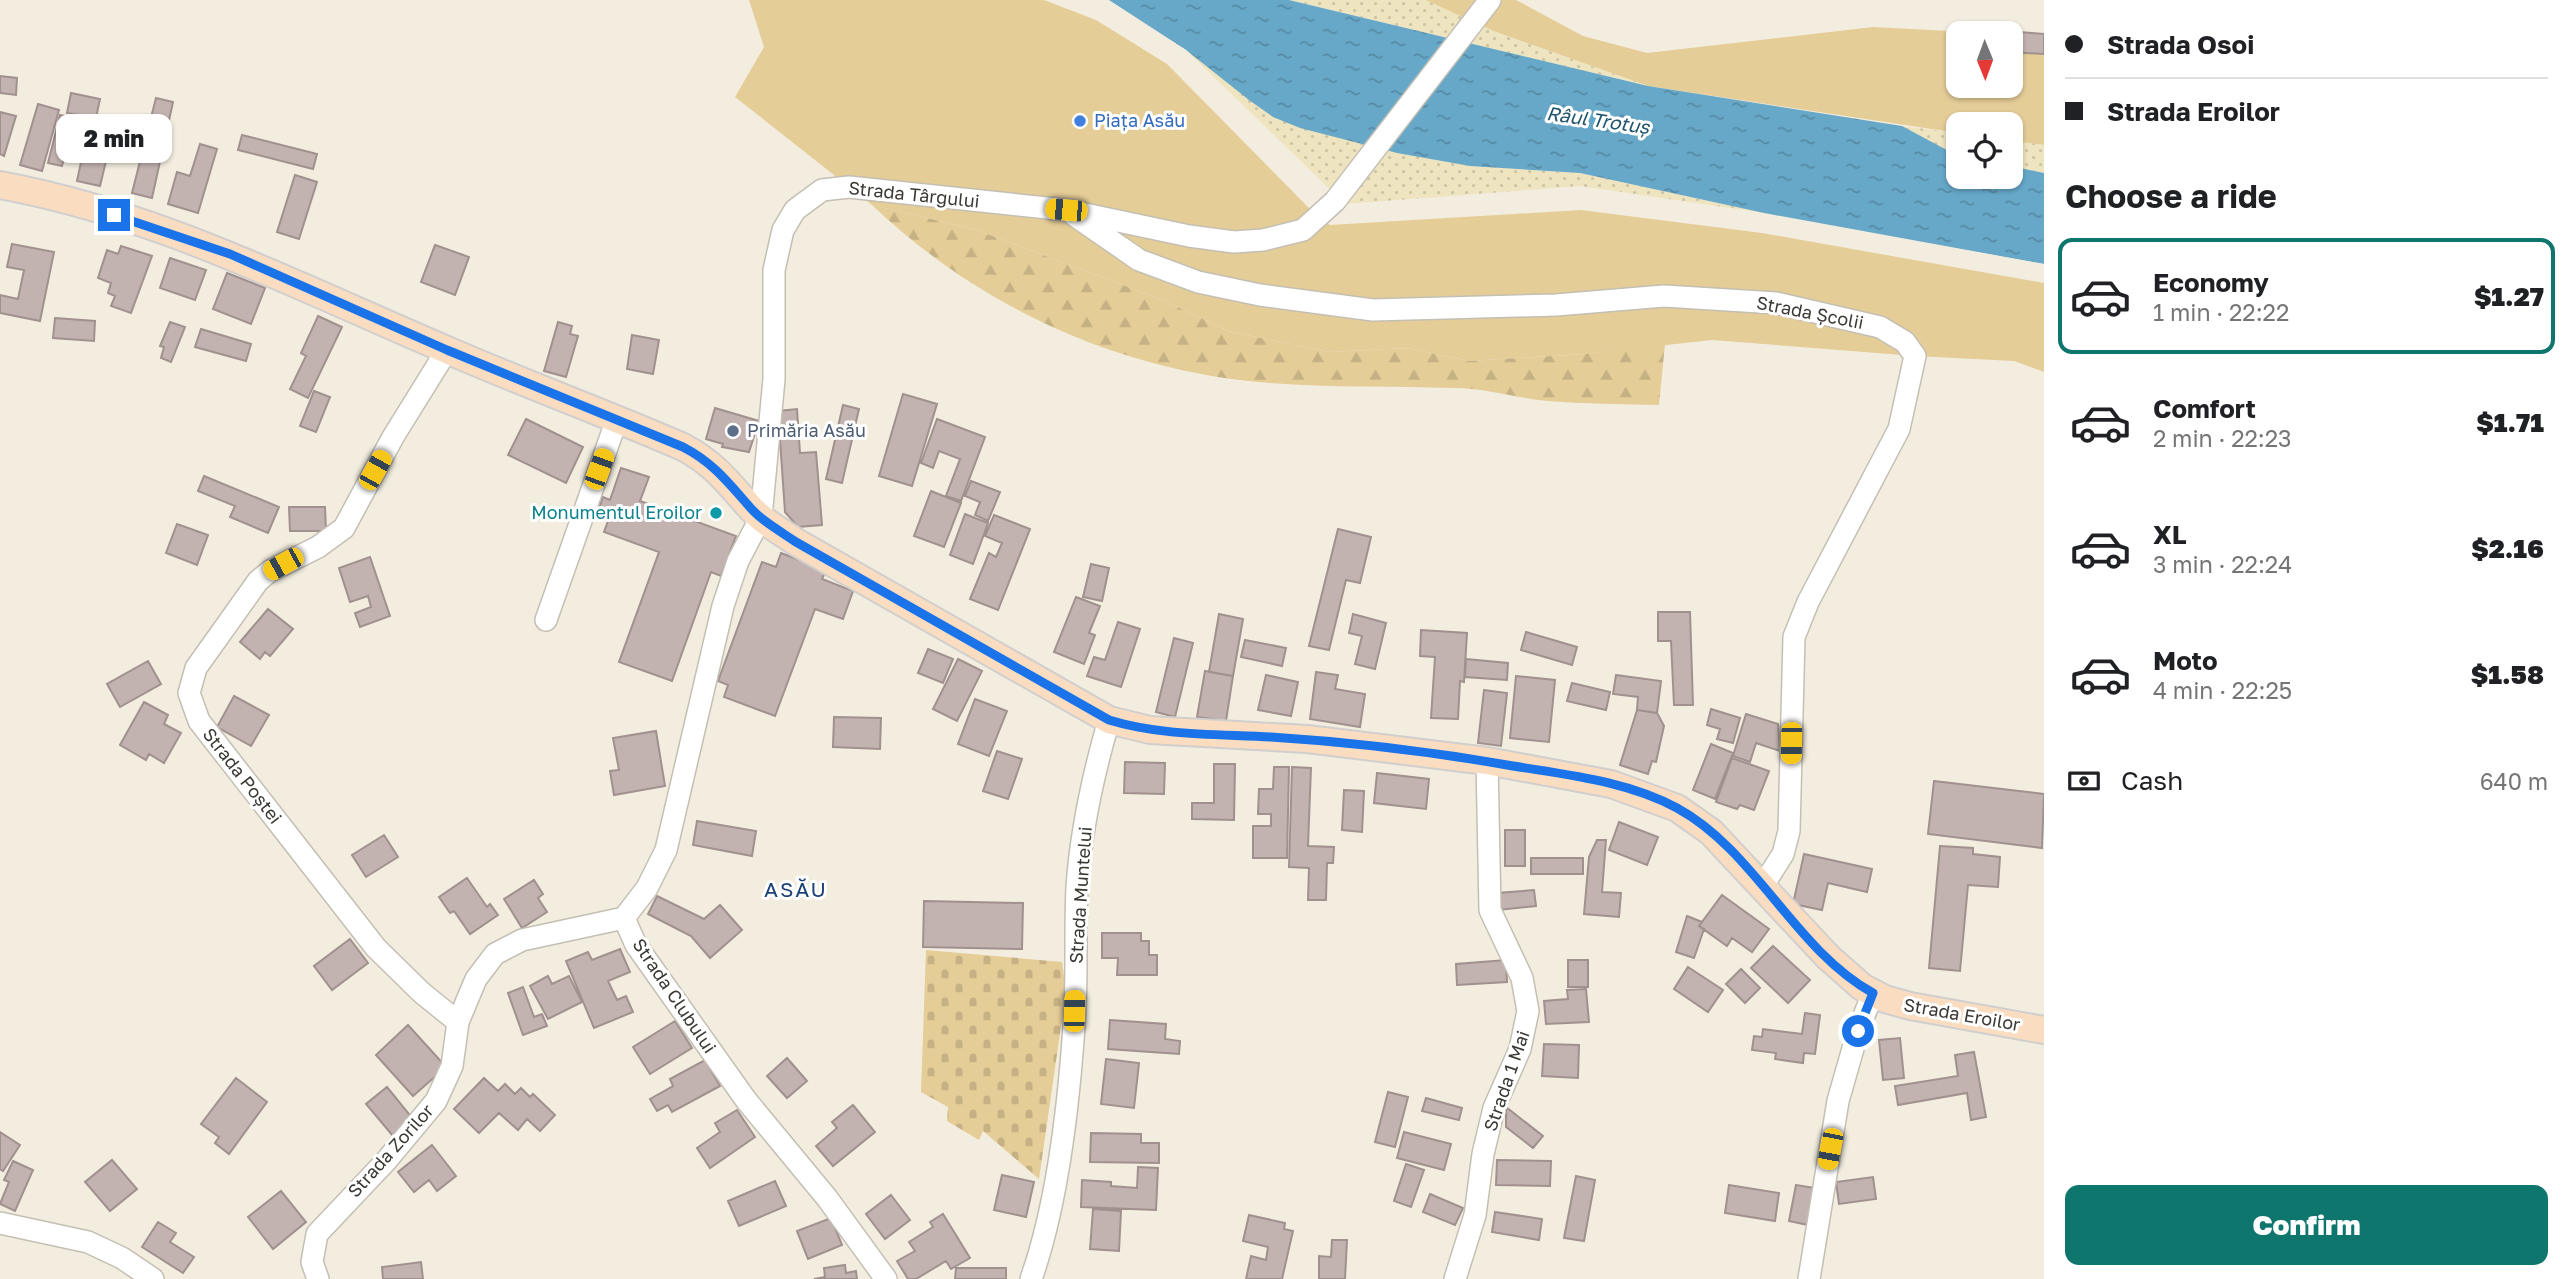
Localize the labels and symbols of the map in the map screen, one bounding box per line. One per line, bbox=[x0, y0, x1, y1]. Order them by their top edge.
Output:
north arrow bbox=[1946, 21, 2023, 98]
water label: Râul Trotuș bbox=[1545, 101, 1652, 139]
place label: Piața Asău bbox=[1094, 109, 1185, 131]
marker: Piața Asău bbox=[1072, 113, 1088, 129]
callout: 2 min bbox=[56, 114, 172, 162]
street label: Strada Târgului bbox=[847, 176, 981, 212]
car bbox=[1045, 198, 1088, 222]
route end bbox=[98, 199, 130, 231]
street label: Strada Școlii bbox=[1755, 291, 1866, 333]
place label: Primăria Asău bbox=[747, 419, 866, 441]
marker: Primăria Asău bbox=[725, 423, 741, 439]
car bbox=[582, 446, 617, 492]
car bbox=[356, 447, 395, 493]
place label: Monumentul Eroilor bbox=[531, 501, 702, 523]
marker: Monumentul Eroilor bbox=[708, 505, 724, 521]
car bbox=[260, 545, 307, 583]
car bbox=[1781, 722, 1802, 764]
street label: Strada Poștei bbox=[199, 723, 287, 828]
street label: Strada Muntelui bbox=[1064, 826, 1096, 964]
district label: ASĂU bbox=[764, 876, 828, 902]
street label: Strada Clubului bbox=[628, 934, 721, 1057]
car bbox=[1064, 990, 1085, 1032]
street label: Strada Eroilor bbox=[1902, 993, 2022, 1035]
route start bbox=[1842, 1015, 1874, 1047]
street label: Strada 1 Mai bbox=[1479, 1028, 1534, 1134]
street label: Strada Zorilor bbox=[343, 1099, 438, 1201]
car bbox=[1816, 1126, 1845, 1172]

